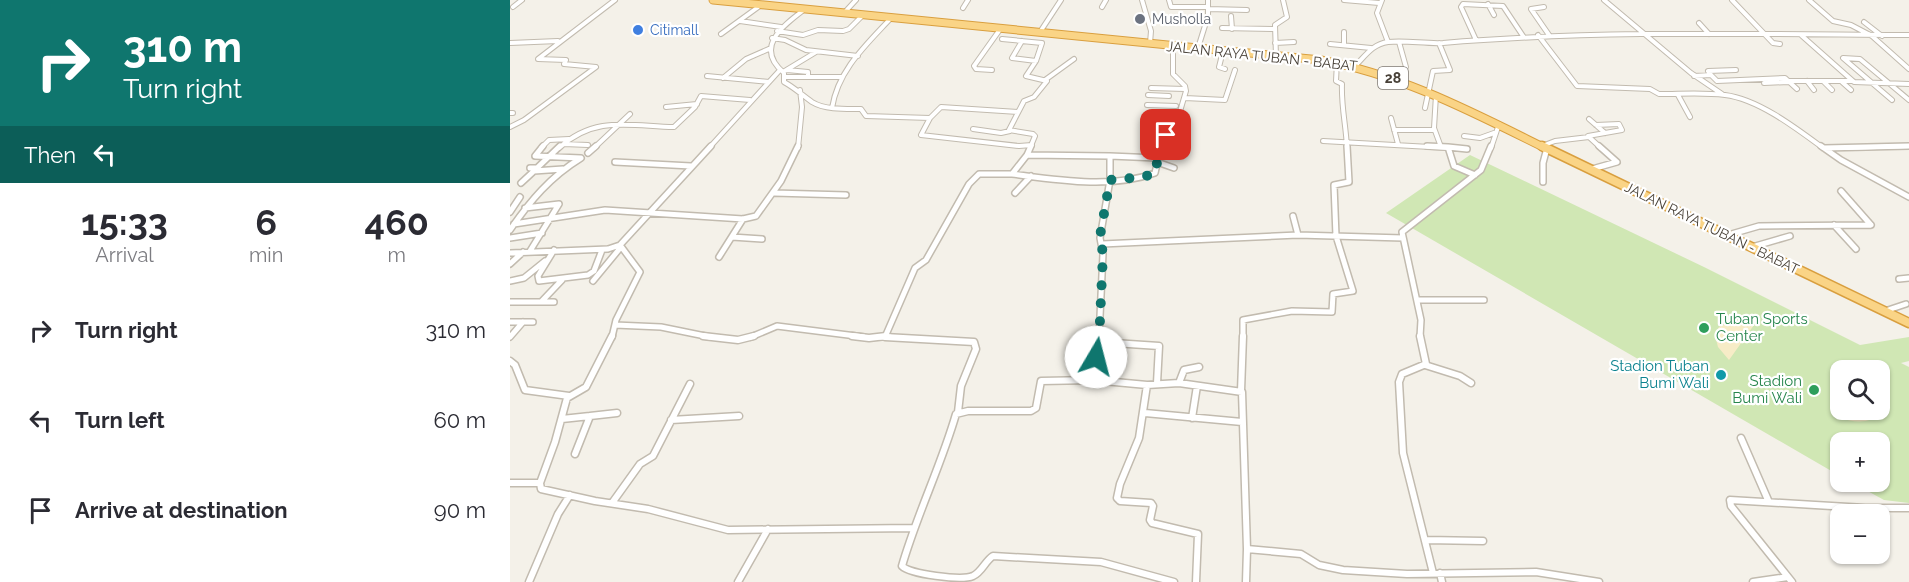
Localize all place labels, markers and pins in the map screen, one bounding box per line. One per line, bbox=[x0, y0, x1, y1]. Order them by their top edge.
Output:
place label: Musholla bbox=[1152, 11, 1211, 27]
marker: Musholla bbox=[1133, 12, 1147, 26]
place label: Citimall bbox=[650, 22, 699, 38]
marker: Citimall bbox=[631, 23, 645, 37]
pin bbox=[1140, 109, 1191, 160]
place label: Tuban Sports Center bbox=[1716, 310, 1808, 345]
marker: Tuban Sports Center bbox=[1697, 321, 1711, 335]
place label: Stadion Tuban Bumi Wali bbox=[1610, 357, 1709, 392]
marker: Stadion Tuban Bumi Wali bbox=[1714, 368, 1728, 382]
place label: Stadion Bumi Wali bbox=[1732, 372, 1802, 407]
marker: Stadion Bumi Wali bbox=[1807, 383, 1821, 397]

